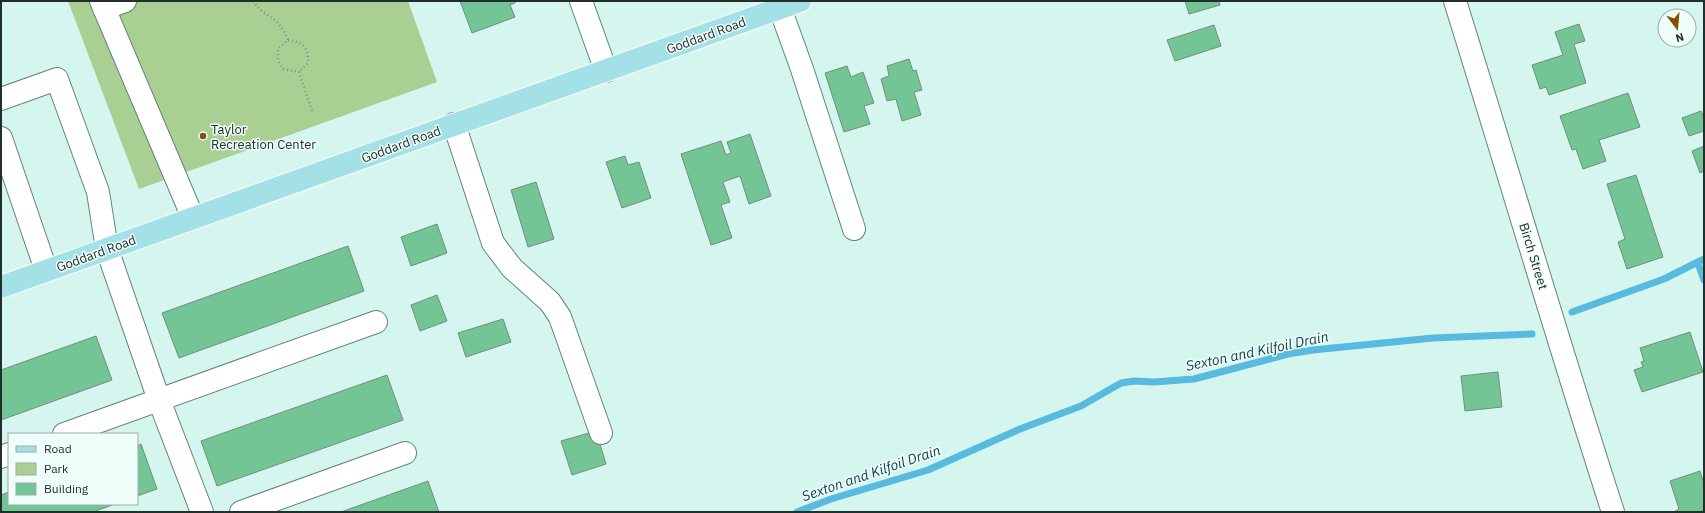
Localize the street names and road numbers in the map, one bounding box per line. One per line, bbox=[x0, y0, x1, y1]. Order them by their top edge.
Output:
street label: Goddard Road bbox=[664, 13, 748, 58]
street label: Goddard Road bbox=[359, 122, 443, 167]
street label: Birch Street bbox=[1515, 221, 1552, 292]
street label: Goddard Road bbox=[54, 231, 138, 276]

